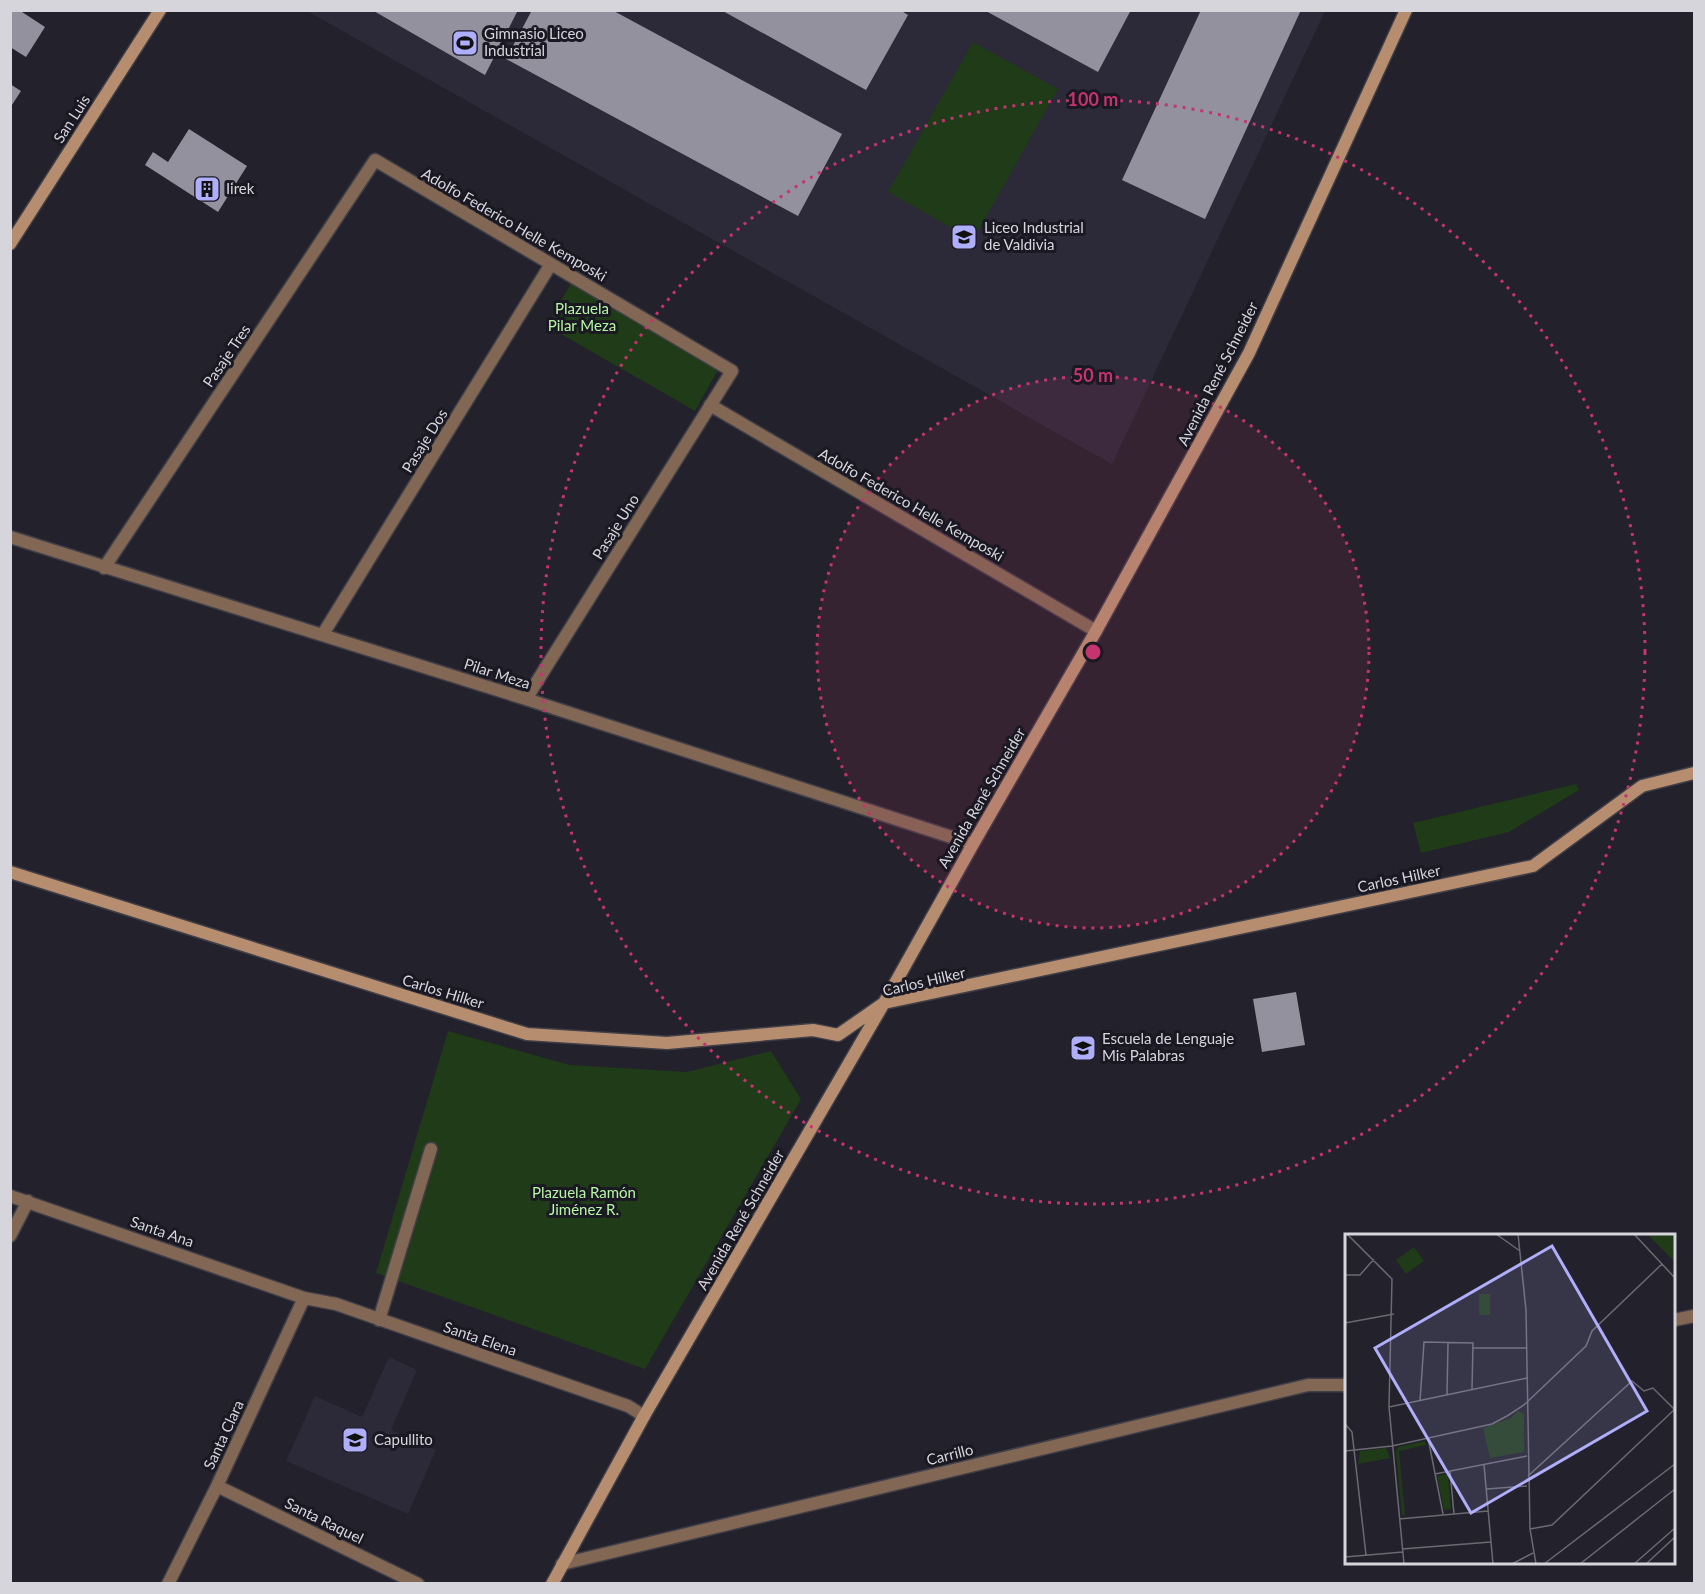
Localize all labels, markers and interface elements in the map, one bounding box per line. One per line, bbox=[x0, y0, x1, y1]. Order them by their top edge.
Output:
place label: Gimnasio Liceo Industrial bbox=[484, 24, 584, 59]
sports icon: Gimnasio Liceo Industrial bbox=[450, 28, 480, 58]
text: 100 m bbox=[1068, 88, 1118, 110]
street label: San Luis bbox=[49, 91, 93, 146]
street label: Adolfo Federico Helle Kemposki bbox=[419, 164, 610, 285]
building icon: Iirek bbox=[192, 174, 222, 204]
place label: Iirek bbox=[226, 179, 255, 197]
place label: Liceo Industrial de Valdivia bbox=[984, 218, 1084, 253]
school or university icon: Liceo Industrial de Valdivia bbox=[949, 222, 979, 252]
street label: Avenida René Schneider bbox=[1173, 298, 1261, 448]
park label: Plazuela Pilar Meza bbox=[548, 299, 616, 334]
street label: Pasaje Tres bbox=[199, 321, 254, 390]
text: 50 m bbox=[1073, 364, 1113, 386]
street label: Pasaje Dos bbox=[397, 405, 451, 476]
street label: Adolfo Federico Helle Kemposki bbox=[816, 444, 1007, 565]
street label: Pasaje Uno bbox=[588, 491, 642, 562]
centre of rings bbox=[1083, 642, 1103, 662]
street label: Pilar Meza bbox=[462, 654, 533, 692]
street label: Avenida René Schneider bbox=[934, 724, 1029, 871]
street label: Carlos Hilker bbox=[1356, 860, 1442, 896]
street label: Carlos Hilker bbox=[881, 963, 967, 999]
street label: Carlos Hilker bbox=[400, 970, 487, 1012]
place label: Escuela de Lenguaje Mis Palabras bbox=[1102, 1029, 1234, 1064]
school or university icon: Escuela de Lenguaje Mis Palabras bbox=[1068, 1033, 1098, 1063]
street label: Avenida René Schneider bbox=[693, 1146, 788, 1293]
park label: Plazuela Ramón Jiménez R. bbox=[532, 1183, 636, 1218]
street label: Santa Ana bbox=[128, 1212, 196, 1250]
inset map bbox=[1345, 1234, 1675, 1564]
street label: Santa Elena bbox=[441, 1317, 519, 1359]
street label: Santa Clara bbox=[199, 1397, 247, 1472]
school or university icon: Capullito bbox=[340, 1425, 370, 1455]
place label: Capullito bbox=[374, 1430, 433, 1448]
street label: Carrillo bbox=[924, 1440, 975, 1469]
street label: Santa Raquel bbox=[282, 1493, 367, 1547]

